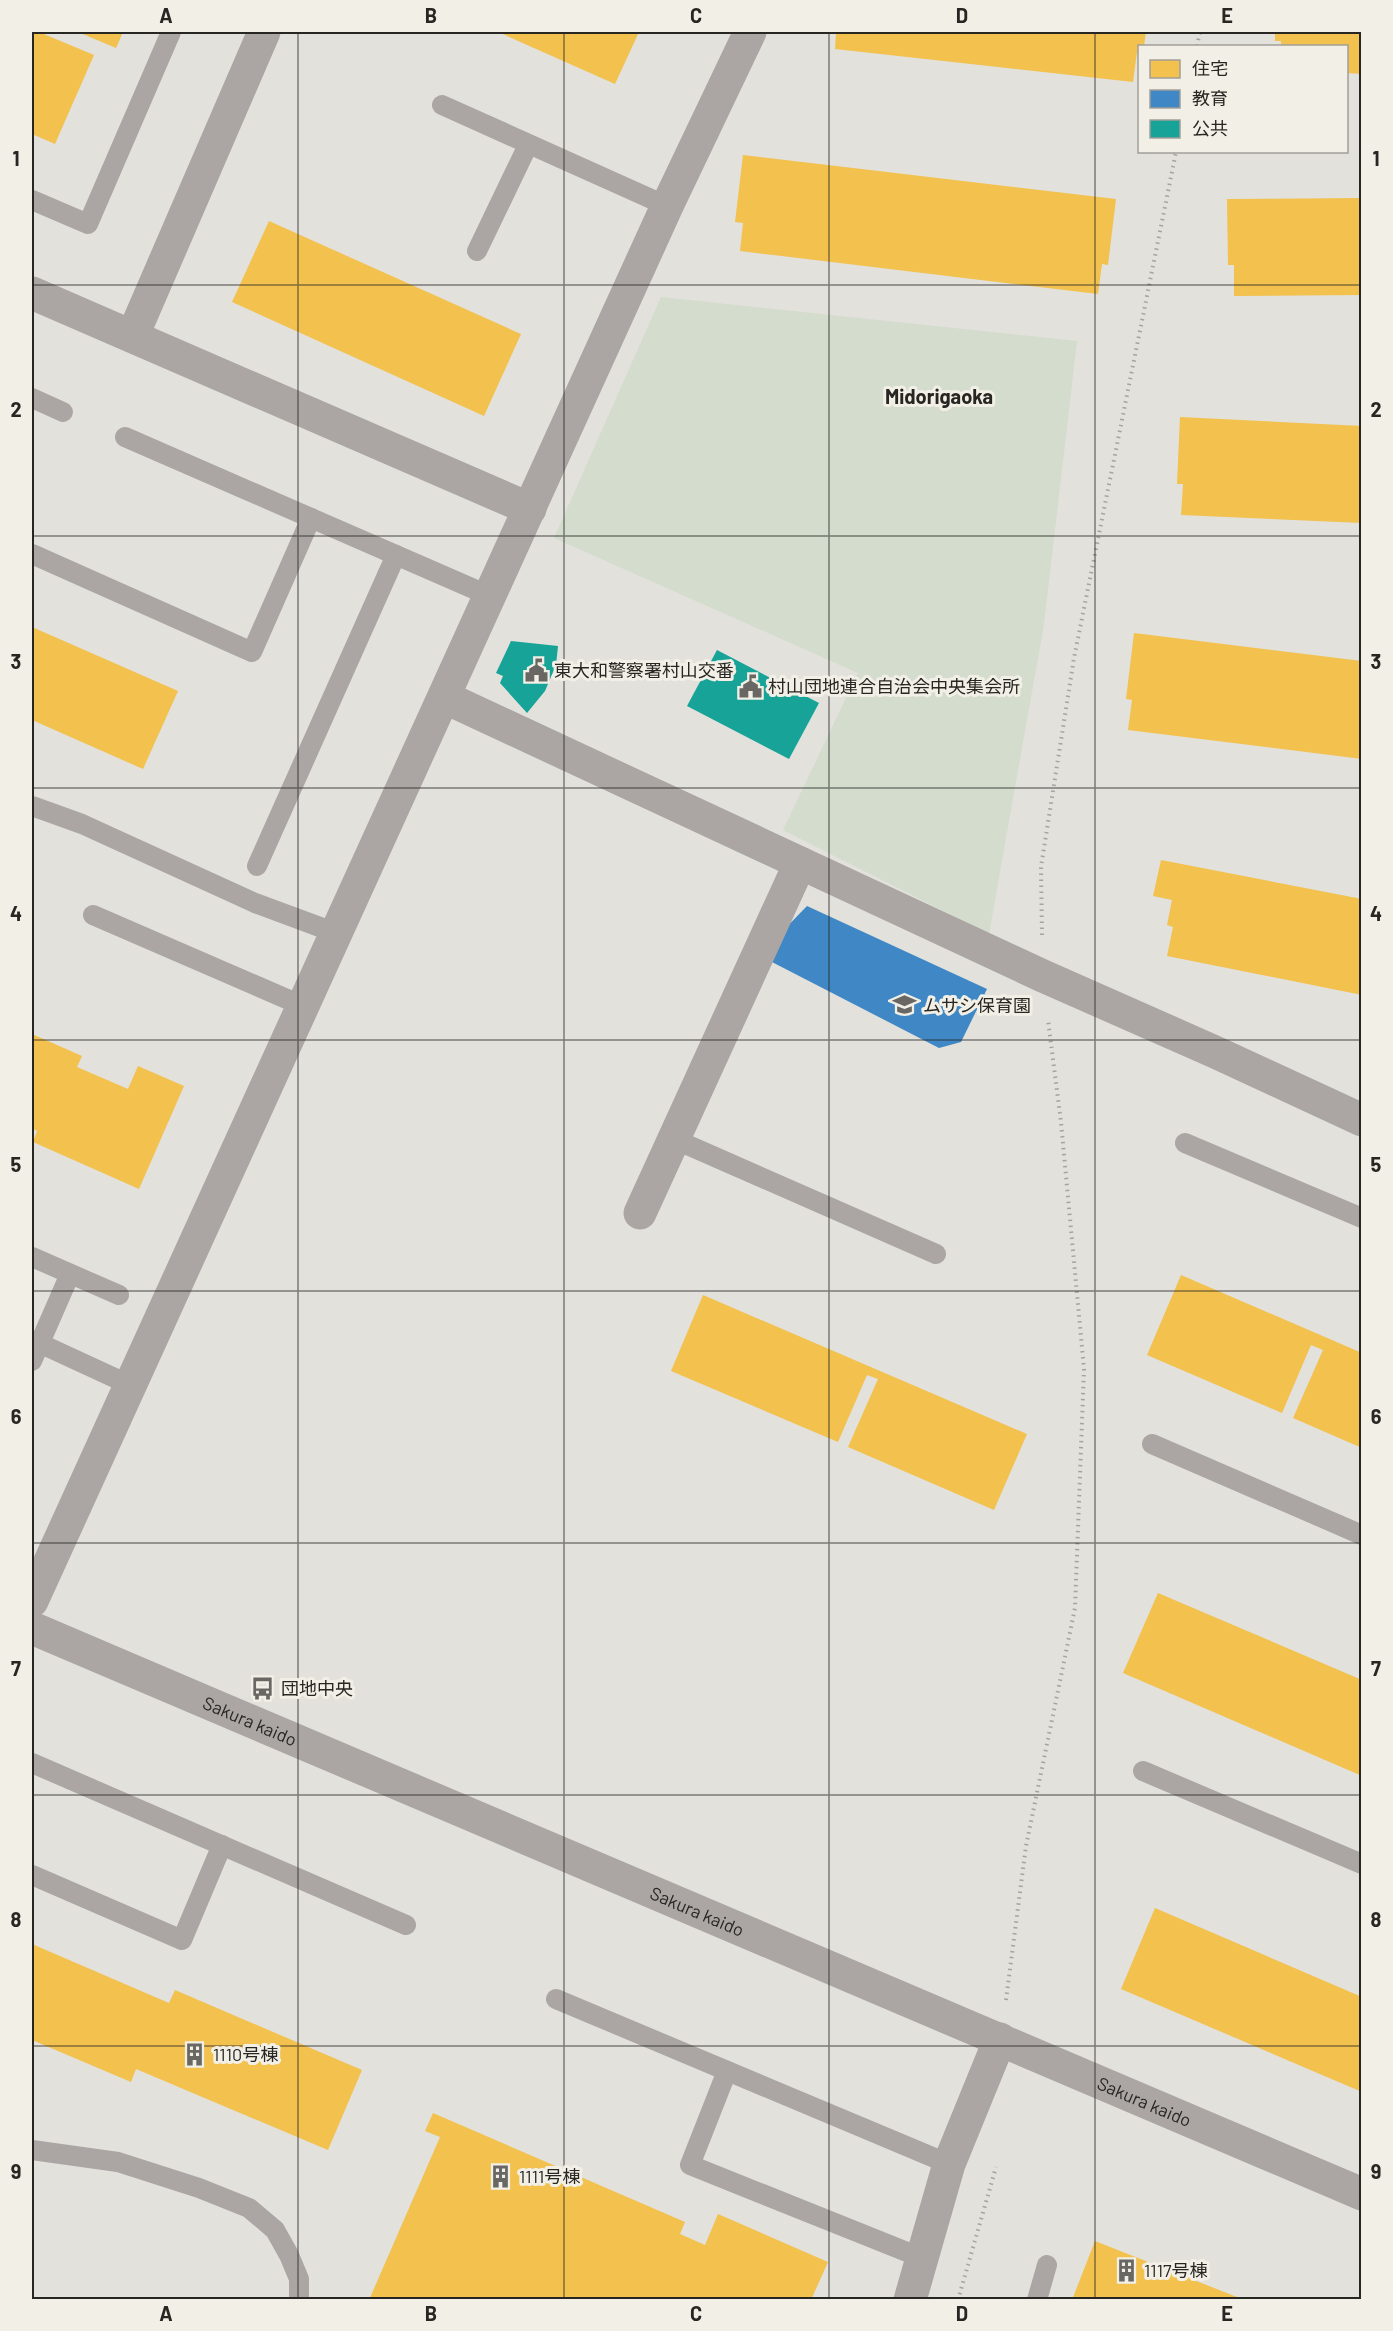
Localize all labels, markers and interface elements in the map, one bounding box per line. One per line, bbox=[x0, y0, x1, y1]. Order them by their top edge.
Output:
text: A bbox=[159, 3, 173, 27]
text: B bbox=[425, 3, 437, 27]
text: C bbox=[690, 3, 702, 27]
text: D bbox=[956, 3, 968, 27]
text: E bbox=[1221, 3, 1233, 27]
legend bbox=[1138, 45, 1348, 153]
text: 住宅 bbox=[1192, 57, 1228, 79]
text: 教育 bbox=[1192, 87, 1228, 109]
text: 公共 bbox=[1192, 117, 1228, 139]
text: 1 bbox=[12, 146, 20, 170]
text: 1 bbox=[1372, 146, 1380, 170]
district label: Midorigaoka bbox=[885, 384, 993, 408]
text: 2 bbox=[10, 397, 22, 421]
text: 2 bbox=[1370, 397, 1382, 421]
text: 3 bbox=[11, 649, 21, 673]
text: 3 bbox=[1371, 649, 1381, 673]
public building icon: 東大和警察署村山交番 bbox=[523, 657, 549, 683]
place label: 東大和警察署村山交番 bbox=[554, 659, 734, 681]
public building icon: 村山団地連合自治会中央集会所 bbox=[737, 673, 763, 699]
place label: 村山団地連合自治会中央集会所 bbox=[768, 675, 1020, 697]
text: 4 bbox=[10, 901, 22, 925]
text: 4 bbox=[1370, 901, 1382, 925]
school or university icon: ムサシ保育園 bbox=[892, 992, 918, 1018]
place label: ムサシ保育園 bbox=[923, 994, 1031, 1016]
text: 5 bbox=[11, 1152, 22, 1176]
text: 5 bbox=[1371, 1152, 1382, 1176]
text: 6 bbox=[11, 1404, 22, 1428]
text: 6 bbox=[1371, 1404, 1382, 1428]
text: 7 bbox=[11, 1656, 21, 1680]
text: 7 bbox=[1371, 1656, 1381, 1680]
bus stop icon: 団地中央 bbox=[250, 1675, 276, 1701]
place label: 団地中央 bbox=[281, 1677, 353, 1699]
street label: Sakura kaido bbox=[200, 1691, 300, 1751]
street label: Sakura kaido bbox=[647, 1881, 748, 1941]
text: 8 bbox=[11, 1907, 22, 1931]
text: 8 bbox=[1371, 1907, 1382, 1931]
building icon: 1110号棟 bbox=[182, 2041, 208, 2067]
place label: 1110号棟 bbox=[213, 2043, 278, 2065]
street label: Sakura kaido bbox=[1094, 2072, 1195, 2131]
text: 9 bbox=[11, 2159, 21, 2183]
text: 9 bbox=[1371, 2159, 1381, 2183]
building icon: 1111号棟 bbox=[488, 2163, 514, 2189]
place label: 1111号棟 bbox=[519, 2165, 580, 2187]
building icon: 1117号棟 bbox=[1113, 2257, 1139, 2283]
place label: 1117号棟 bbox=[1144, 2259, 1208, 2281]
text: A bbox=[159, 2301, 173, 2325]
text: B bbox=[425, 2301, 437, 2325]
text: C bbox=[690, 2301, 702, 2325]
text: D bbox=[956, 2301, 968, 2325]
text: E bbox=[1221, 2301, 1233, 2325]

